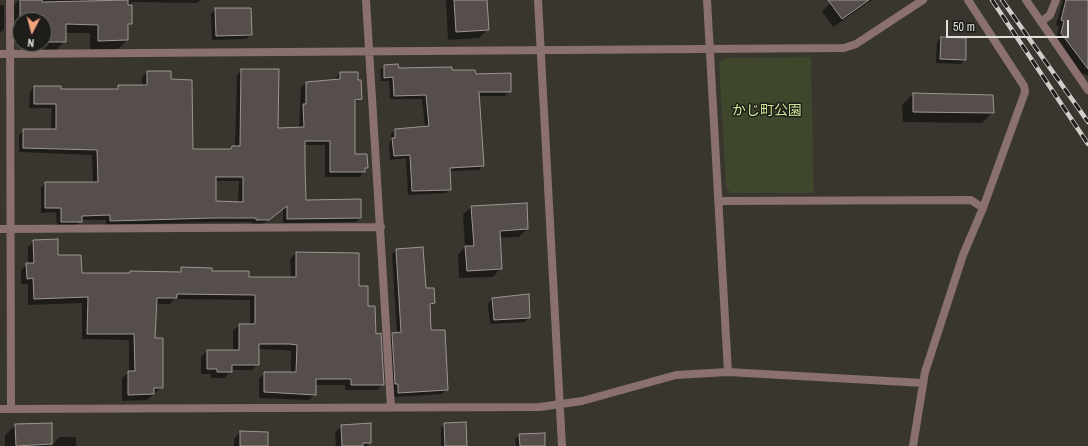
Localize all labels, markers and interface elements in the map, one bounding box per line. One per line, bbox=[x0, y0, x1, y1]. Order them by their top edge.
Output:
north arrow bbox=[12, 12, 52, 52]
scale bar bbox=[948, 12, 1071, 38]
text: 50 m bbox=[953, 19, 975, 35]
text: N bbox=[27, 36, 35, 50]
park label: かじ町公園 bbox=[732, 103, 802, 119]

